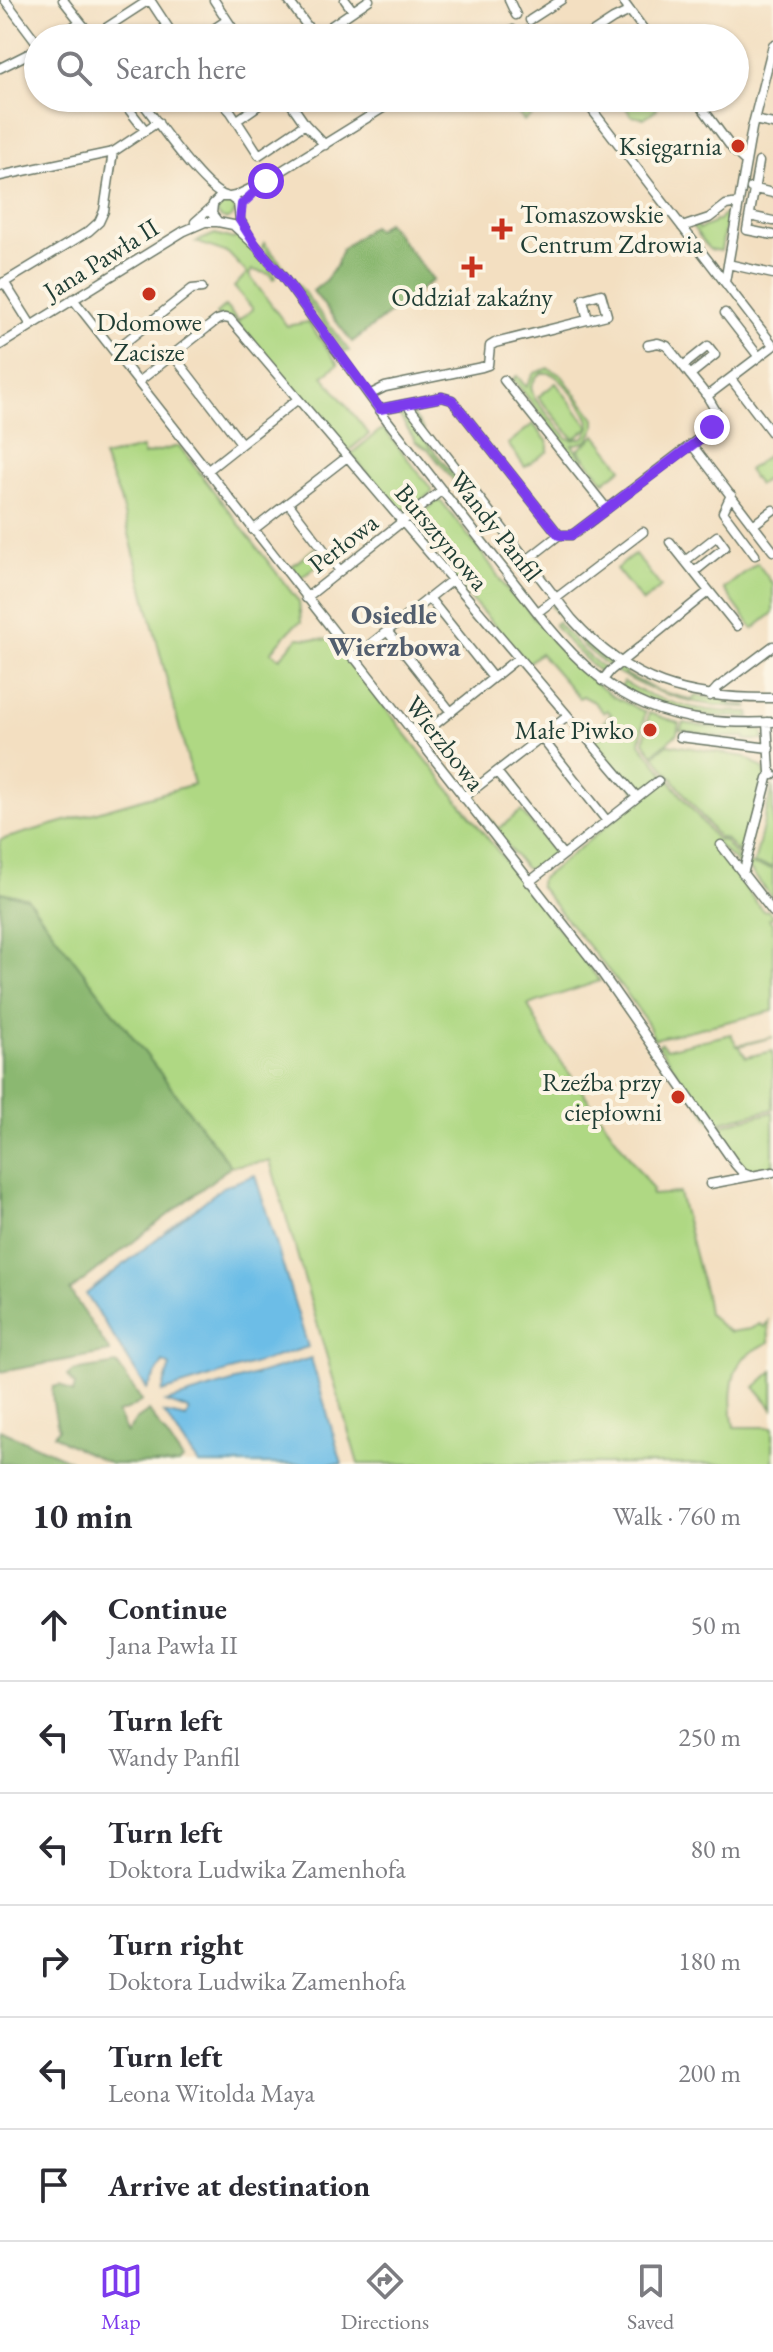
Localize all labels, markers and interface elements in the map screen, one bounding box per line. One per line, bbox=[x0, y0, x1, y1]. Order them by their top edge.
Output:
search box bbox=[24, 24, 749, 112]
icon: search bbox=[52, 46, 96, 90]
text: Search here bbox=[116, 49, 246, 88]
place label: Księgarnia bbox=[619, 129, 723, 163]
marker: Księgarnia bbox=[729, 137, 747, 155]
route start bbox=[248, 163, 284, 199]
place label: Tomaszowskie Centrum Zdrowia bbox=[520, 197, 703, 261]
street label: Jana Pawła II bbox=[35, 210, 165, 309]
marker: Tomaszowskie Centrum Zdrowia bbox=[491, 218, 513, 240]
marker: Oddział zakaźny bbox=[461, 256, 483, 278]
place label: Oddział zakaźny bbox=[391, 280, 553, 314]
marker: Ddomowe Zacisze bbox=[140, 285, 158, 303]
place label: Ddomowe Zacisze bbox=[96, 305, 202, 369]
route end bbox=[694, 409, 730, 445]
street label: Wandy Panfil bbox=[442, 464, 550, 588]
street label: Bursztynowa bbox=[387, 477, 497, 598]
street label: Perłowa bbox=[301, 505, 385, 581]
district label: Osiedle Wierzbowa bbox=[327, 596, 461, 664]
street label: Wierzbowa bbox=[397, 688, 493, 798]
place label: Małe Piwko bbox=[515, 713, 634, 747]
marker: Małe Piwko bbox=[641, 721, 659, 739]
place label: Rzeźba przy ciepłowni bbox=[542, 1065, 663, 1129]
marker: Rzeźba przy ciepłowni bbox=[669, 1088, 687, 1106]
text: 10 min bbox=[32, 1494, 133, 1538]
text: Walk · 760 m bbox=[613, 1499, 741, 1533]
text: Continue bbox=[108, 1589, 227, 1628]
icon: ahead bbox=[32, 1603, 76, 1647]
text: 50 m bbox=[691, 1608, 741, 1642]
text: Jana Pawła II bbox=[108, 1628, 238, 1662]
text: Turn left bbox=[108, 1701, 222, 1740]
icon: left bbox=[32, 1715, 76, 1759]
text: 250 m bbox=[678, 1720, 741, 1754]
text: Wandy Panfil bbox=[108, 1740, 240, 1774]
text: Turn left bbox=[108, 1813, 222, 1852]
icon: left bbox=[32, 1827, 76, 1871]
text: 80 m bbox=[691, 1832, 741, 1866]
text: Doktora Ludwika Zamenhofa bbox=[108, 1852, 406, 1886]
text: Turn right bbox=[108, 1925, 244, 1964]
icon: right bbox=[32, 1939, 76, 1983]
text: 180 m bbox=[678, 1944, 741, 1978]
text: Doktora Ludwika Zamenhofa bbox=[108, 1964, 406, 1998]
text: Turn left bbox=[108, 2037, 222, 2076]
icon: left bbox=[32, 2051, 76, 2095]
text: 200 m bbox=[678, 2056, 741, 2090]
text: Leona Witolda Maya bbox=[108, 2076, 315, 2110]
icon: arrive bbox=[32, 2163, 76, 2207]
text: Arrive at destination bbox=[108, 2166, 370, 2205]
tab: Map bbox=[99, 2259, 143, 2336]
tab: Directions bbox=[341, 2259, 429, 2336]
tab: Saved bbox=[627, 2259, 674, 2336]

